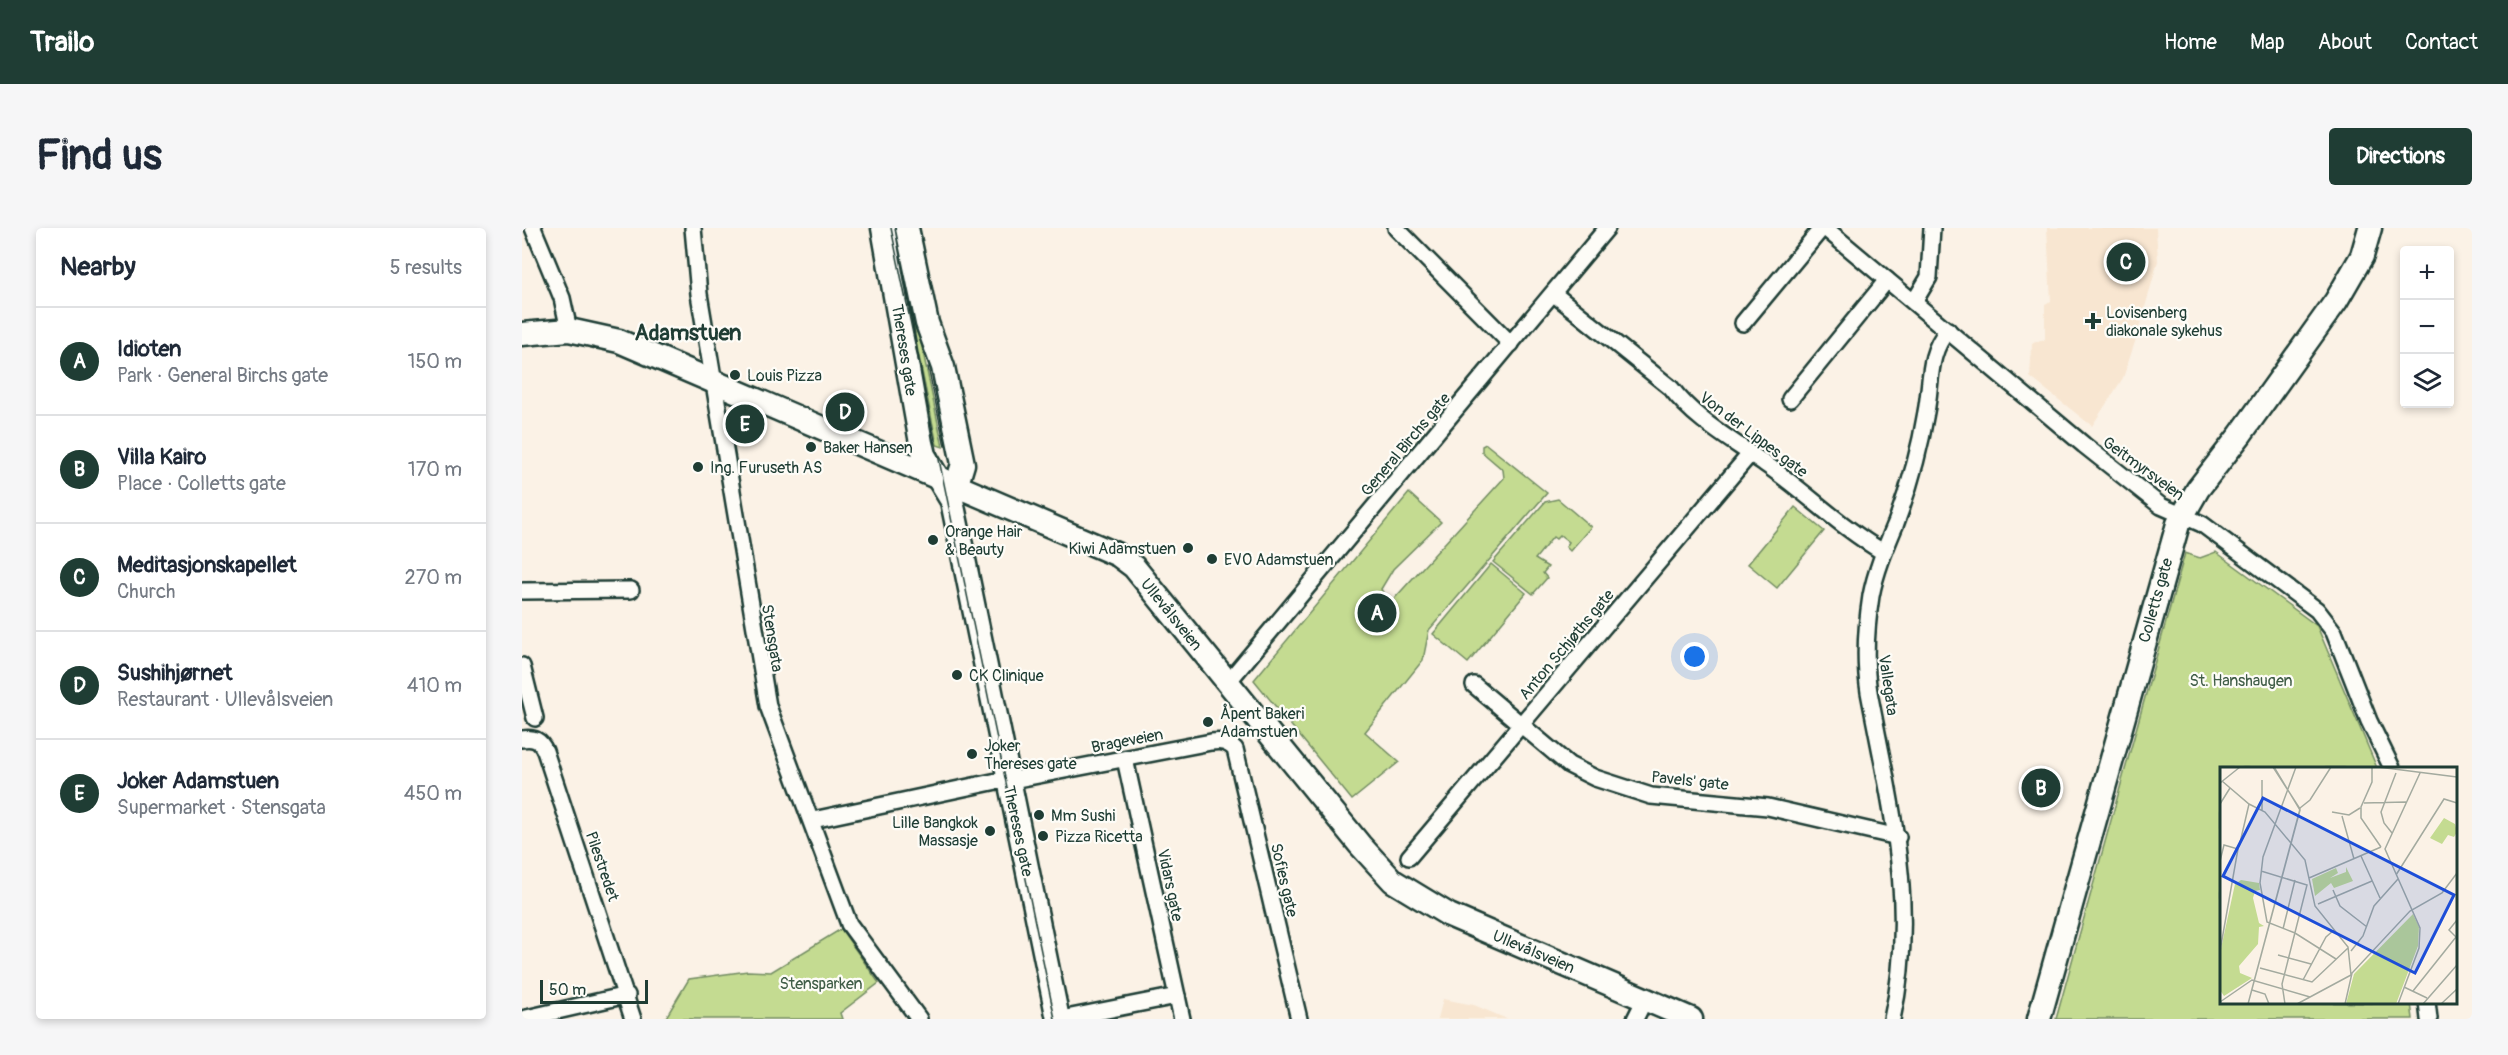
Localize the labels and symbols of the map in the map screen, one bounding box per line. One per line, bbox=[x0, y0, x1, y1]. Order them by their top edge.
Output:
pin: C bbox=[2106, 240, 2146, 285]
street label: Thereses gate bbox=[887, 303, 921, 398]
place label: Lovisenberg diakonale sykehus bbox=[2106, 303, 2222, 341]
marker: Lovisenberg diakonale sykehus bbox=[2084, 312, 2102, 330]
district label: Adamstuen bbox=[634, 319, 742, 347]
place label: Louis Pizza bbox=[747, 366, 822, 386]
marker: Louis Pizza bbox=[728, 368, 742, 382]
street label: Von der Lippes gate bbox=[1695, 388, 1812, 482]
street label: General Birchs gate bbox=[1357, 389, 1455, 500]
pin: D bbox=[826, 390, 864, 435]
pin: E bbox=[726, 402, 764, 446]
street label: Geitmyrsveien bbox=[2099, 432, 2188, 505]
place label: Baker Hansen bbox=[823, 438, 913, 458]
marker: Baker Hansen bbox=[804, 440, 818, 454]
place label: Ing. Furuseth AS bbox=[710, 458, 822, 478]
marker: Ing. Furuseth AS bbox=[691, 460, 705, 474]
place label: Orange Hair & Beauty bbox=[945, 522, 1023, 560]
marker: Orange Hair & Beauty bbox=[926, 533, 940, 547]
place label: Kiwi Adamstuen bbox=[1068, 539, 1176, 559]
marker: Kiwi Adamstuen bbox=[1181, 541, 1195, 555]
place label: EVO Adamstuen bbox=[1224, 550, 1333, 570]
marker: EVO Adamstuen bbox=[1205, 552, 1219, 566]
street label: Colletts gate bbox=[2134, 556, 2178, 645]
street label: Ullevålsveien bbox=[1136, 574, 1206, 655]
street label: Anton Schjøths gate bbox=[1515, 585, 1619, 704]
pin: A bbox=[1358, 590, 1396, 636]
street label: Stensgata bbox=[757, 603, 787, 673]
your location bbox=[1680, 642, 1709, 671]
street label: Vallegata bbox=[1874, 653, 1902, 717]
place label: CK Clinique bbox=[969, 666, 1044, 686]
marker: CK Clinique bbox=[950, 668, 964, 682]
park label: St. Hanshaugen bbox=[2189, 671, 2293, 691]
place label: Åpent Bakeri Adamstuen bbox=[1220, 703, 1304, 742]
marker: Åpent Bakeri Adamstuen bbox=[1201, 715, 1215, 729]
street label: Brageveien bbox=[1090, 724, 1165, 758]
place label: Joker Thereses gate bbox=[984, 736, 1077, 774]
marker: Joker Thereses gate bbox=[965, 747, 979, 761]
pin: B bbox=[2022, 766, 2060, 810]
street label: Pavels' gate bbox=[1650, 767, 1730, 795]
inset map bbox=[2220, 767, 2457, 1004]
street label: Thereses gate bbox=[999, 784, 1037, 879]
place label: Mm Sushi bbox=[1051, 806, 1115, 826]
marker: Mm Sushi bbox=[1032, 808, 1046, 822]
place label: Lille Bangkok Massasje bbox=[892, 813, 978, 851]
marker: Lille Bangkok Massasje bbox=[983, 824, 997, 838]
place label: Pizza Ricetta bbox=[1055, 827, 1143, 847]
street label: Pilestredet bbox=[581, 829, 624, 904]
marker: Pizza Ricetta bbox=[1036, 829, 1050, 843]
street label: Sofies gate bbox=[1266, 841, 1302, 919]
street label: Vidars gate bbox=[1153, 847, 1187, 923]
street label: Ullevålsveien bbox=[1490, 926, 1578, 978]
park label: Stensparken bbox=[779, 974, 863, 994]
scale bar bbox=[540, 977, 648, 1004]

